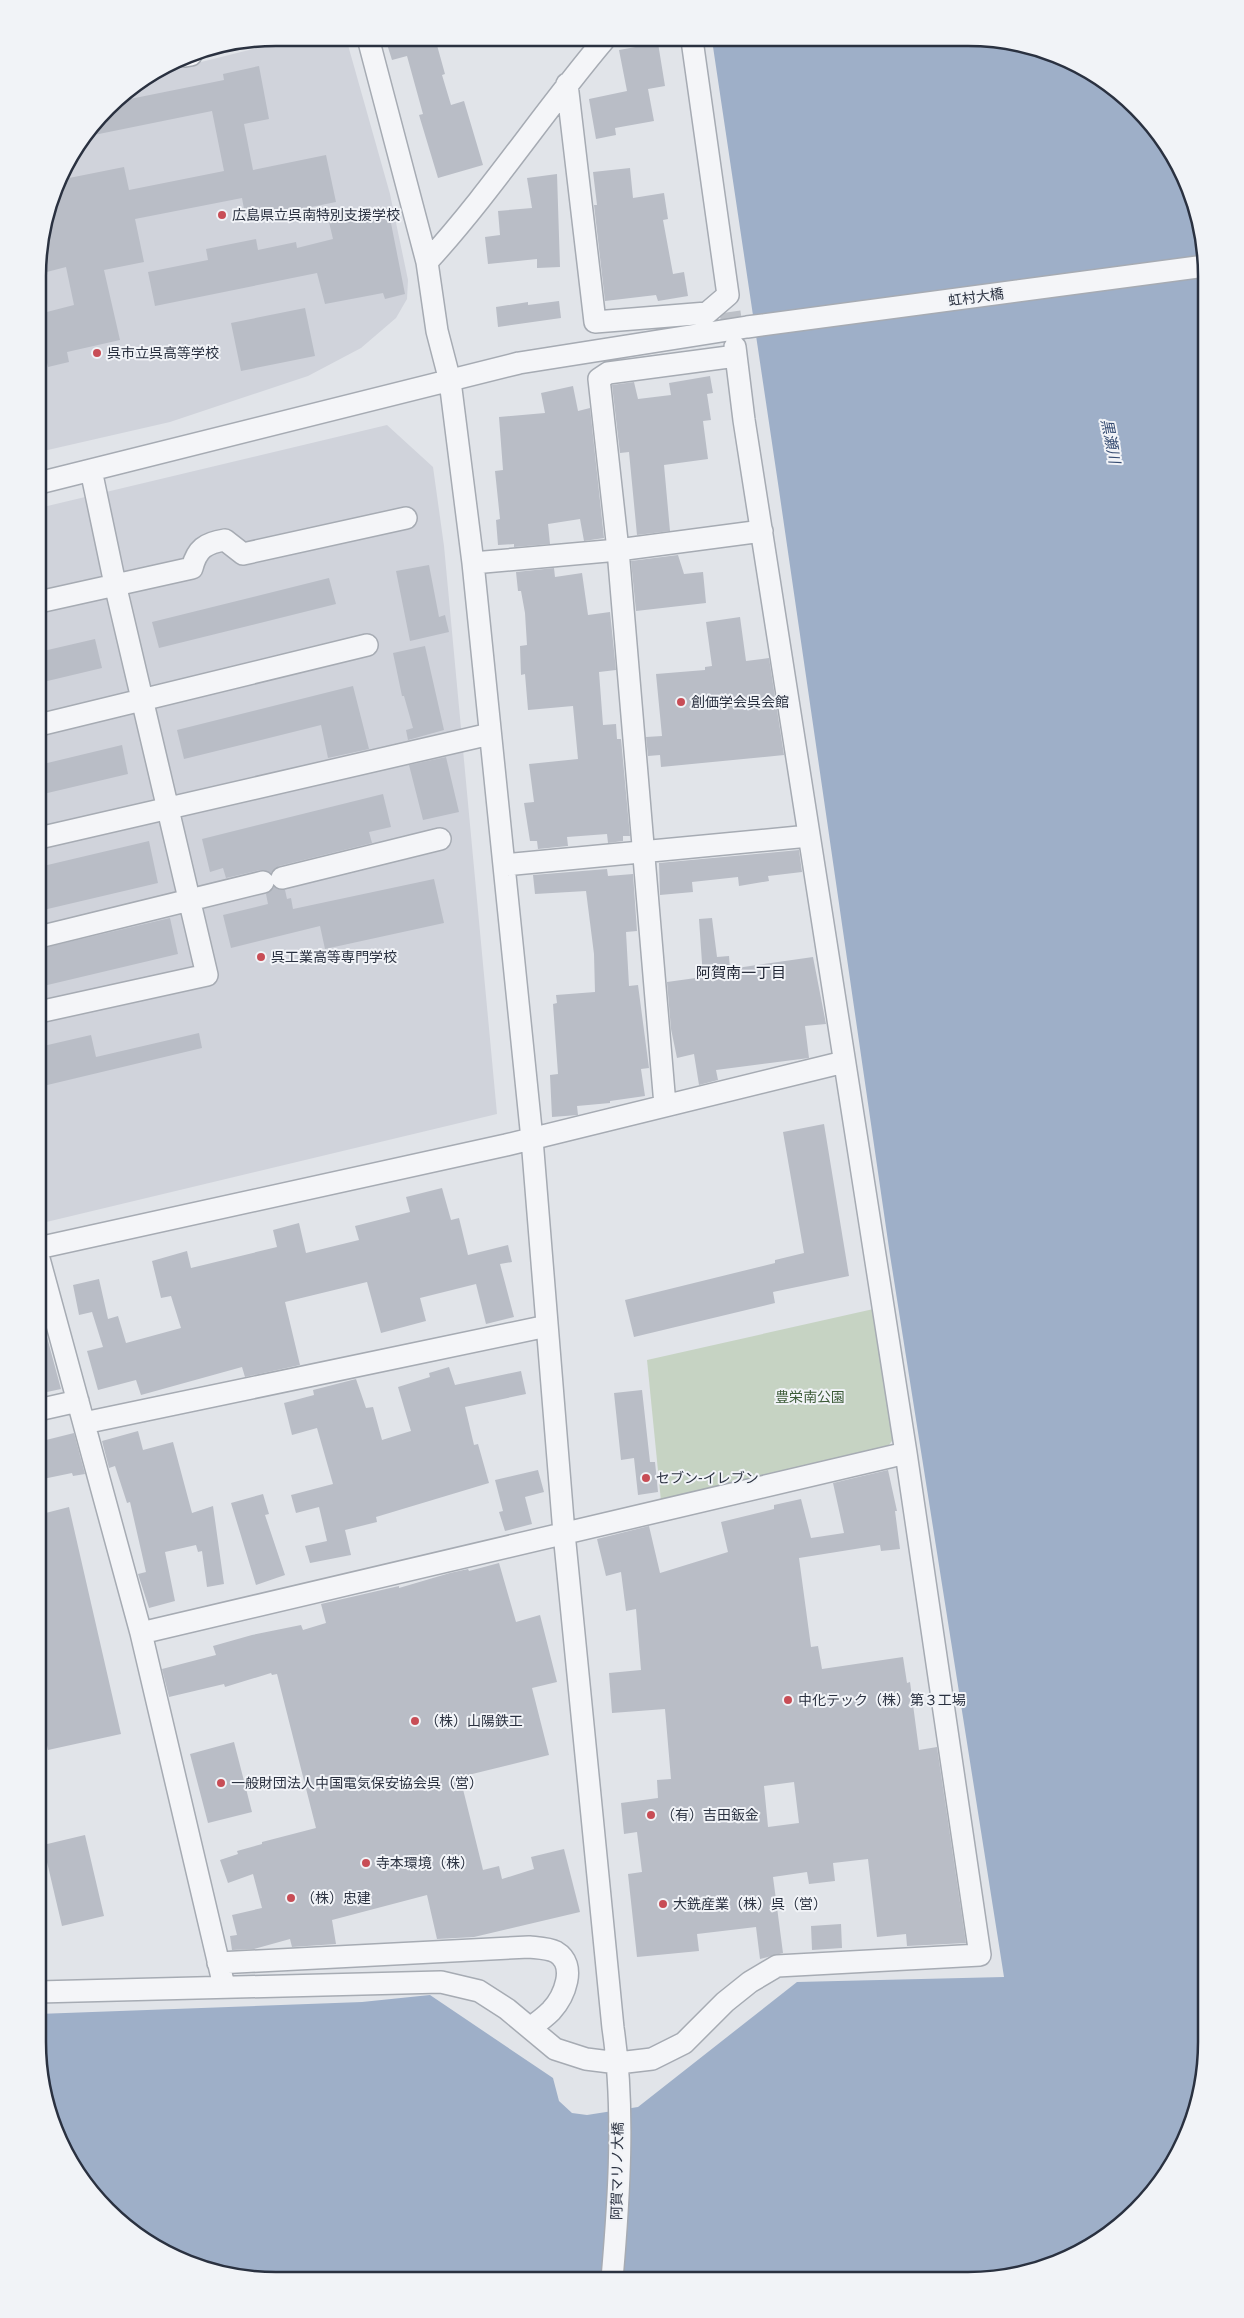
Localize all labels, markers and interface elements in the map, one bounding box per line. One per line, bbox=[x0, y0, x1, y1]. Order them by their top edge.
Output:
place label: 広島県立呉南特別支援学校 bbox=[232, 207, 400, 223]
marker: 広島県立呉南特別支援学校 bbox=[216, 209, 228, 221]
street label: 虹村大橋 bbox=[947, 285, 1005, 309]
place label: 呉市立呉高等学校 bbox=[107, 345, 219, 361]
marker: 呉市立呉高等学校 bbox=[91, 347, 103, 359]
water label: 黒瀬川 bbox=[1098, 417, 1124, 467]
place label: 創価学会呉会館 bbox=[691, 694, 789, 710]
marker: 創価学会呉会館 bbox=[675, 696, 687, 708]
place label: 呉工業高等専門学校 bbox=[271, 949, 397, 965]
marker: 呉工業高等専門学校 bbox=[255, 951, 267, 963]
district label: 阿賀南一丁目 bbox=[696, 964, 786, 981]
park label: 豊栄南公園 bbox=[775, 1389, 845, 1405]
place label: セブン-イレブン bbox=[656, 1470, 759, 1486]
marker: セブン-イレブン bbox=[640, 1472, 652, 1484]
place label: 中化テック（株）第３工場 bbox=[798, 1692, 966, 1708]
marker: 中化テック（株）第３工場 bbox=[782, 1694, 794, 1706]
place label: （株）山陽鉄工 bbox=[425, 1713, 523, 1729]
marker: （株）山陽鉄工 bbox=[409, 1715, 421, 1727]
place label: 一般財団法人中国電気保安協会呉（営） bbox=[231, 1775, 483, 1791]
marker: 一般財団法人中国電気保安協会呉（営） bbox=[215, 1777, 227, 1789]
place label: （有）吉田鈑金 bbox=[661, 1807, 759, 1823]
marker: （有）吉田鈑金 bbox=[645, 1809, 657, 1821]
place label: 寺本環境（株） bbox=[376, 1855, 474, 1871]
marker: 寺本環境（株） bbox=[360, 1857, 372, 1869]
place label: （株）忠建 bbox=[301, 1890, 371, 1906]
marker: （株）忠建 bbox=[285, 1892, 297, 1904]
place label: 大銑産業（株）呉（営） bbox=[673, 1896, 827, 1912]
marker: 大銑産業（株）呉（営） bbox=[657, 1898, 669, 1910]
street label: 阿賀マリノ大橋 bbox=[608, 2122, 626, 2220]

